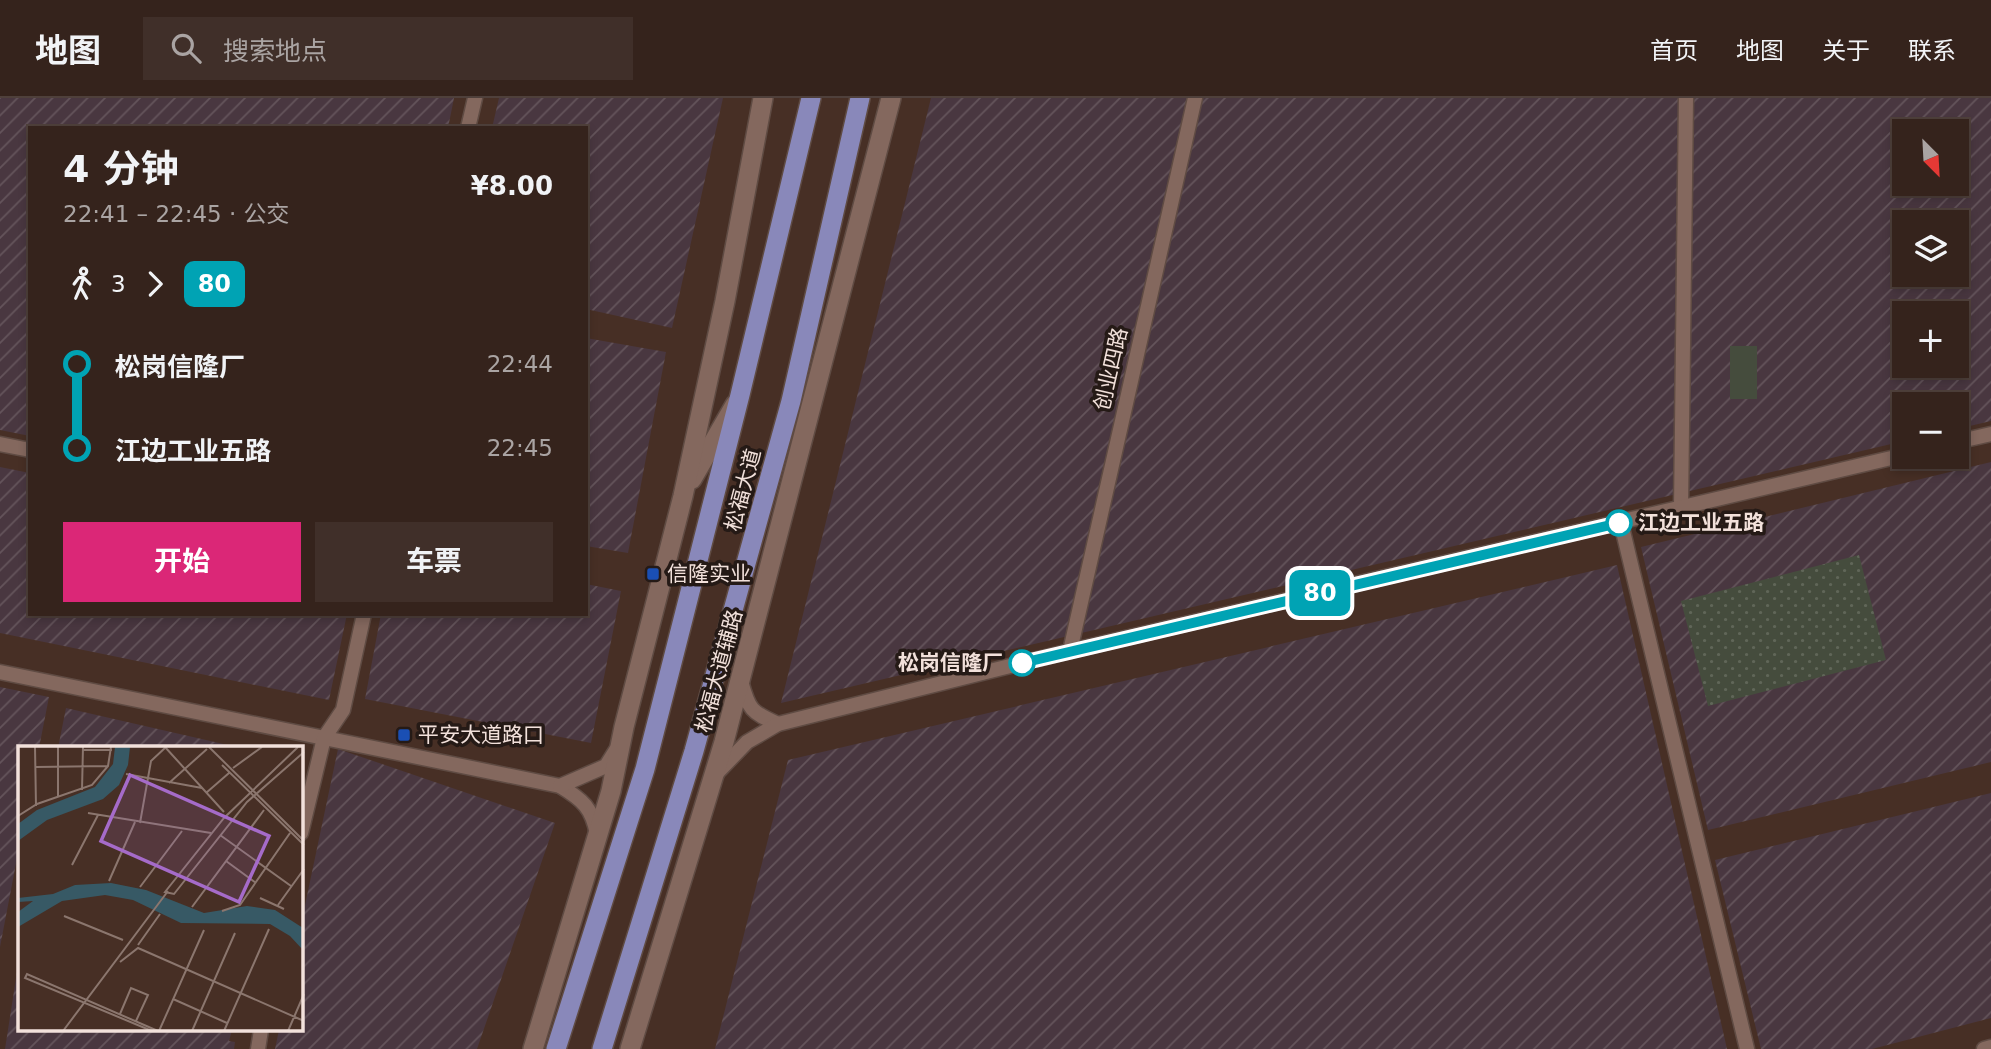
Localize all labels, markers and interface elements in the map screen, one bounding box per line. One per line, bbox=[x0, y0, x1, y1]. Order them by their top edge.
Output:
search box bbox=[143, 17, 633, 80]
icon: search bbox=[167, 29, 205, 67]
text: 地图 bbox=[35, 31, 101, 70]
text: 搜索地点 bbox=[223, 36, 327, 66]
text: 首页 bbox=[1650, 37, 1698, 65]
text: 地图 bbox=[1736, 37, 1784, 65]
text: 关于 bbox=[1822, 37, 1870, 65]
text: 联系 bbox=[1908, 37, 1956, 65]
north arrow bbox=[1892, 119, 1969, 196]
map controls bbox=[1892, 119, 1969, 469]
text: 4 分钟 bbox=[63, 147, 179, 191]
text: ¥8.00 bbox=[471, 171, 553, 201]
text: 22:41 – 22:45 · 公交 bbox=[63, 201, 290, 227]
button: layers bbox=[1892, 210, 1969, 287]
icon: walk bbox=[63, 265, 101, 303]
icon: forward bbox=[136, 265, 174, 303]
text: 80 bbox=[198, 270, 231, 298]
text: 3 bbox=[111, 271, 126, 297]
button: + bbox=[1892, 301, 1969, 378]
street label: 创业四路 bbox=[1090, 325, 1132, 413]
text: 22:44 bbox=[487, 351, 553, 377]
text: 松岗信隆厂 bbox=[115, 352, 245, 382]
button: − bbox=[1892, 392, 1969, 469]
text: 22:45 bbox=[487, 435, 553, 461]
text: 江边工业五路 bbox=[115, 436, 271, 466]
street label: 松福大道 bbox=[721, 446, 765, 534]
marker: 江边工业五路 bbox=[1606, 510, 1632, 536]
place label: 江边工业五路 bbox=[1638, 511, 1764, 535]
button: 开始 bbox=[63, 522, 301, 602]
button: 车票 bbox=[315, 522, 553, 602]
place label: 信隆实业 bbox=[667, 562, 751, 586]
marker: 信隆实业 bbox=[645, 566, 661, 582]
line badge: 80 bbox=[1288, 570, 1352, 616]
text: 80 bbox=[1303, 579, 1337, 607]
street label: 松福大道辅路 bbox=[691, 607, 747, 735]
marker: 松岗信隆厂 bbox=[1009, 650, 1035, 676]
place label: 松岗信隆厂 bbox=[898, 651, 1003, 675]
place label: 平安大道路口 bbox=[418, 723, 544, 747]
marker: 平安大道路口 bbox=[396, 727, 412, 743]
inset map bbox=[18, 746, 303, 1032]

